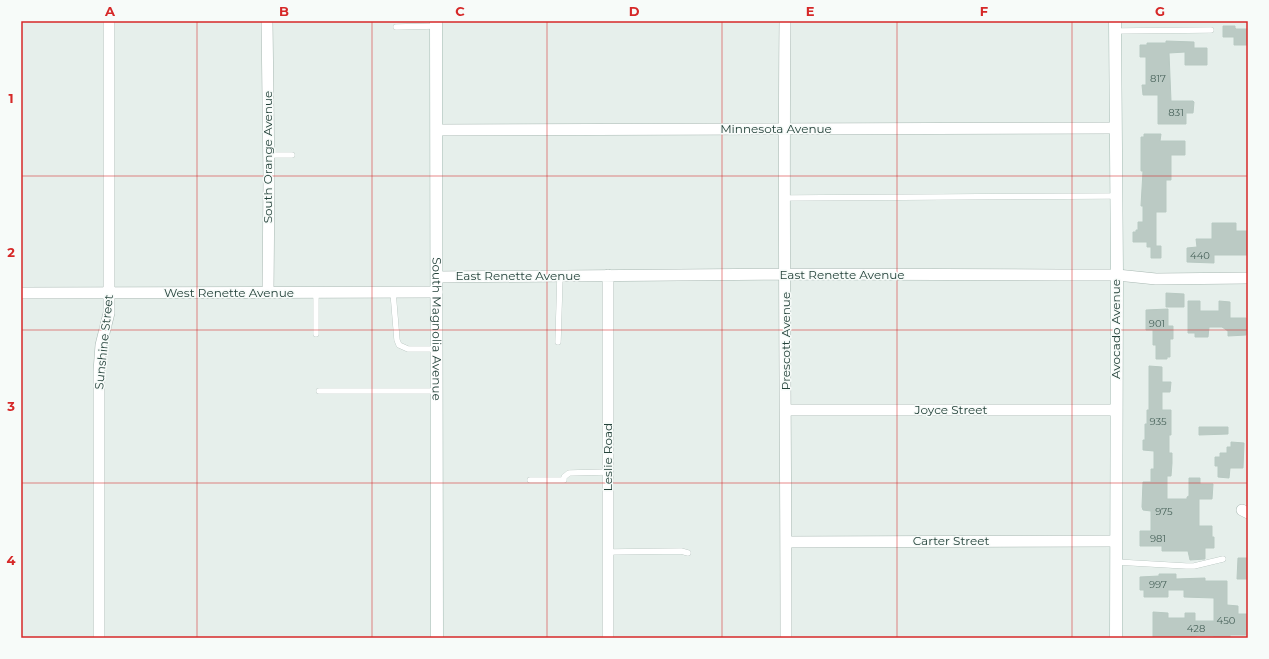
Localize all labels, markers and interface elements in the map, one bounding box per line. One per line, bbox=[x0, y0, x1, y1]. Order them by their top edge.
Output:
text: A bbox=[104, 3, 116, 19]
text: B bbox=[279, 3, 289, 19]
text: C bbox=[455, 3, 465, 19]
text: D bbox=[629, 3, 640, 19]
text: E bbox=[806, 3, 815, 19]
text: F bbox=[980, 3, 988, 19]
text: G bbox=[1155, 3, 1165, 19]
house number: 817 bbox=[1150, 72, 1166, 85]
text: 1 bbox=[8, 90, 14, 106]
street label: South Orange Avenue bbox=[260, 91, 275, 223]
house number: 831 bbox=[1168, 106, 1184, 119]
street label: Minnesota Avenue bbox=[720, 121, 832, 136]
text: 2 bbox=[7, 244, 15, 260]
house number: 440 bbox=[1190, 249, 1210, 262]
street label: South Magnolia Avenue bbox=[429, 257, 445, 401]
street label: East Renette Avenue bbox=[779, 267, 905, 282]
street label: East Renette Avenue bbox=[455, 268, 581, 283]
street label: Avocado Avenue bbox=[1108, 279, 1123, 379]
street label: West Renette Avenue bbox=[164, 285, 294, 300]
street label: Prescott Avenue bbox=[778, 292, 793, 390]
street label: Sunshine Street bbox=[91, 294, 116, 390]
house number: 901 bbox=[1149, 317, 1165, 330]
text: 3 bbox=[6, 398, 15, 414]
street label: Joyce Street bbox=[913, 402, 988, 417]
house number: 935 bbox=[1149, 415, 1167, 428]
street label: Leslie Road bbox=[600, 423, 615, 491]
house number: 975 bbox=[1155, 505, 1173, 518]
house number: 981 bbox=[1150, 532, 1166, 545]
street label: Carter Street bbox=[913, 533, 989, 548]
text: 4 bbox=[7, 552, 16, 568]
house number: 997 bbox=[1149, 578, 1167, 591]
house number: 450 bbox=[1217, 614, 1236, 627]
house number: 428 bbox=[1187, 622, 1205, 635]

